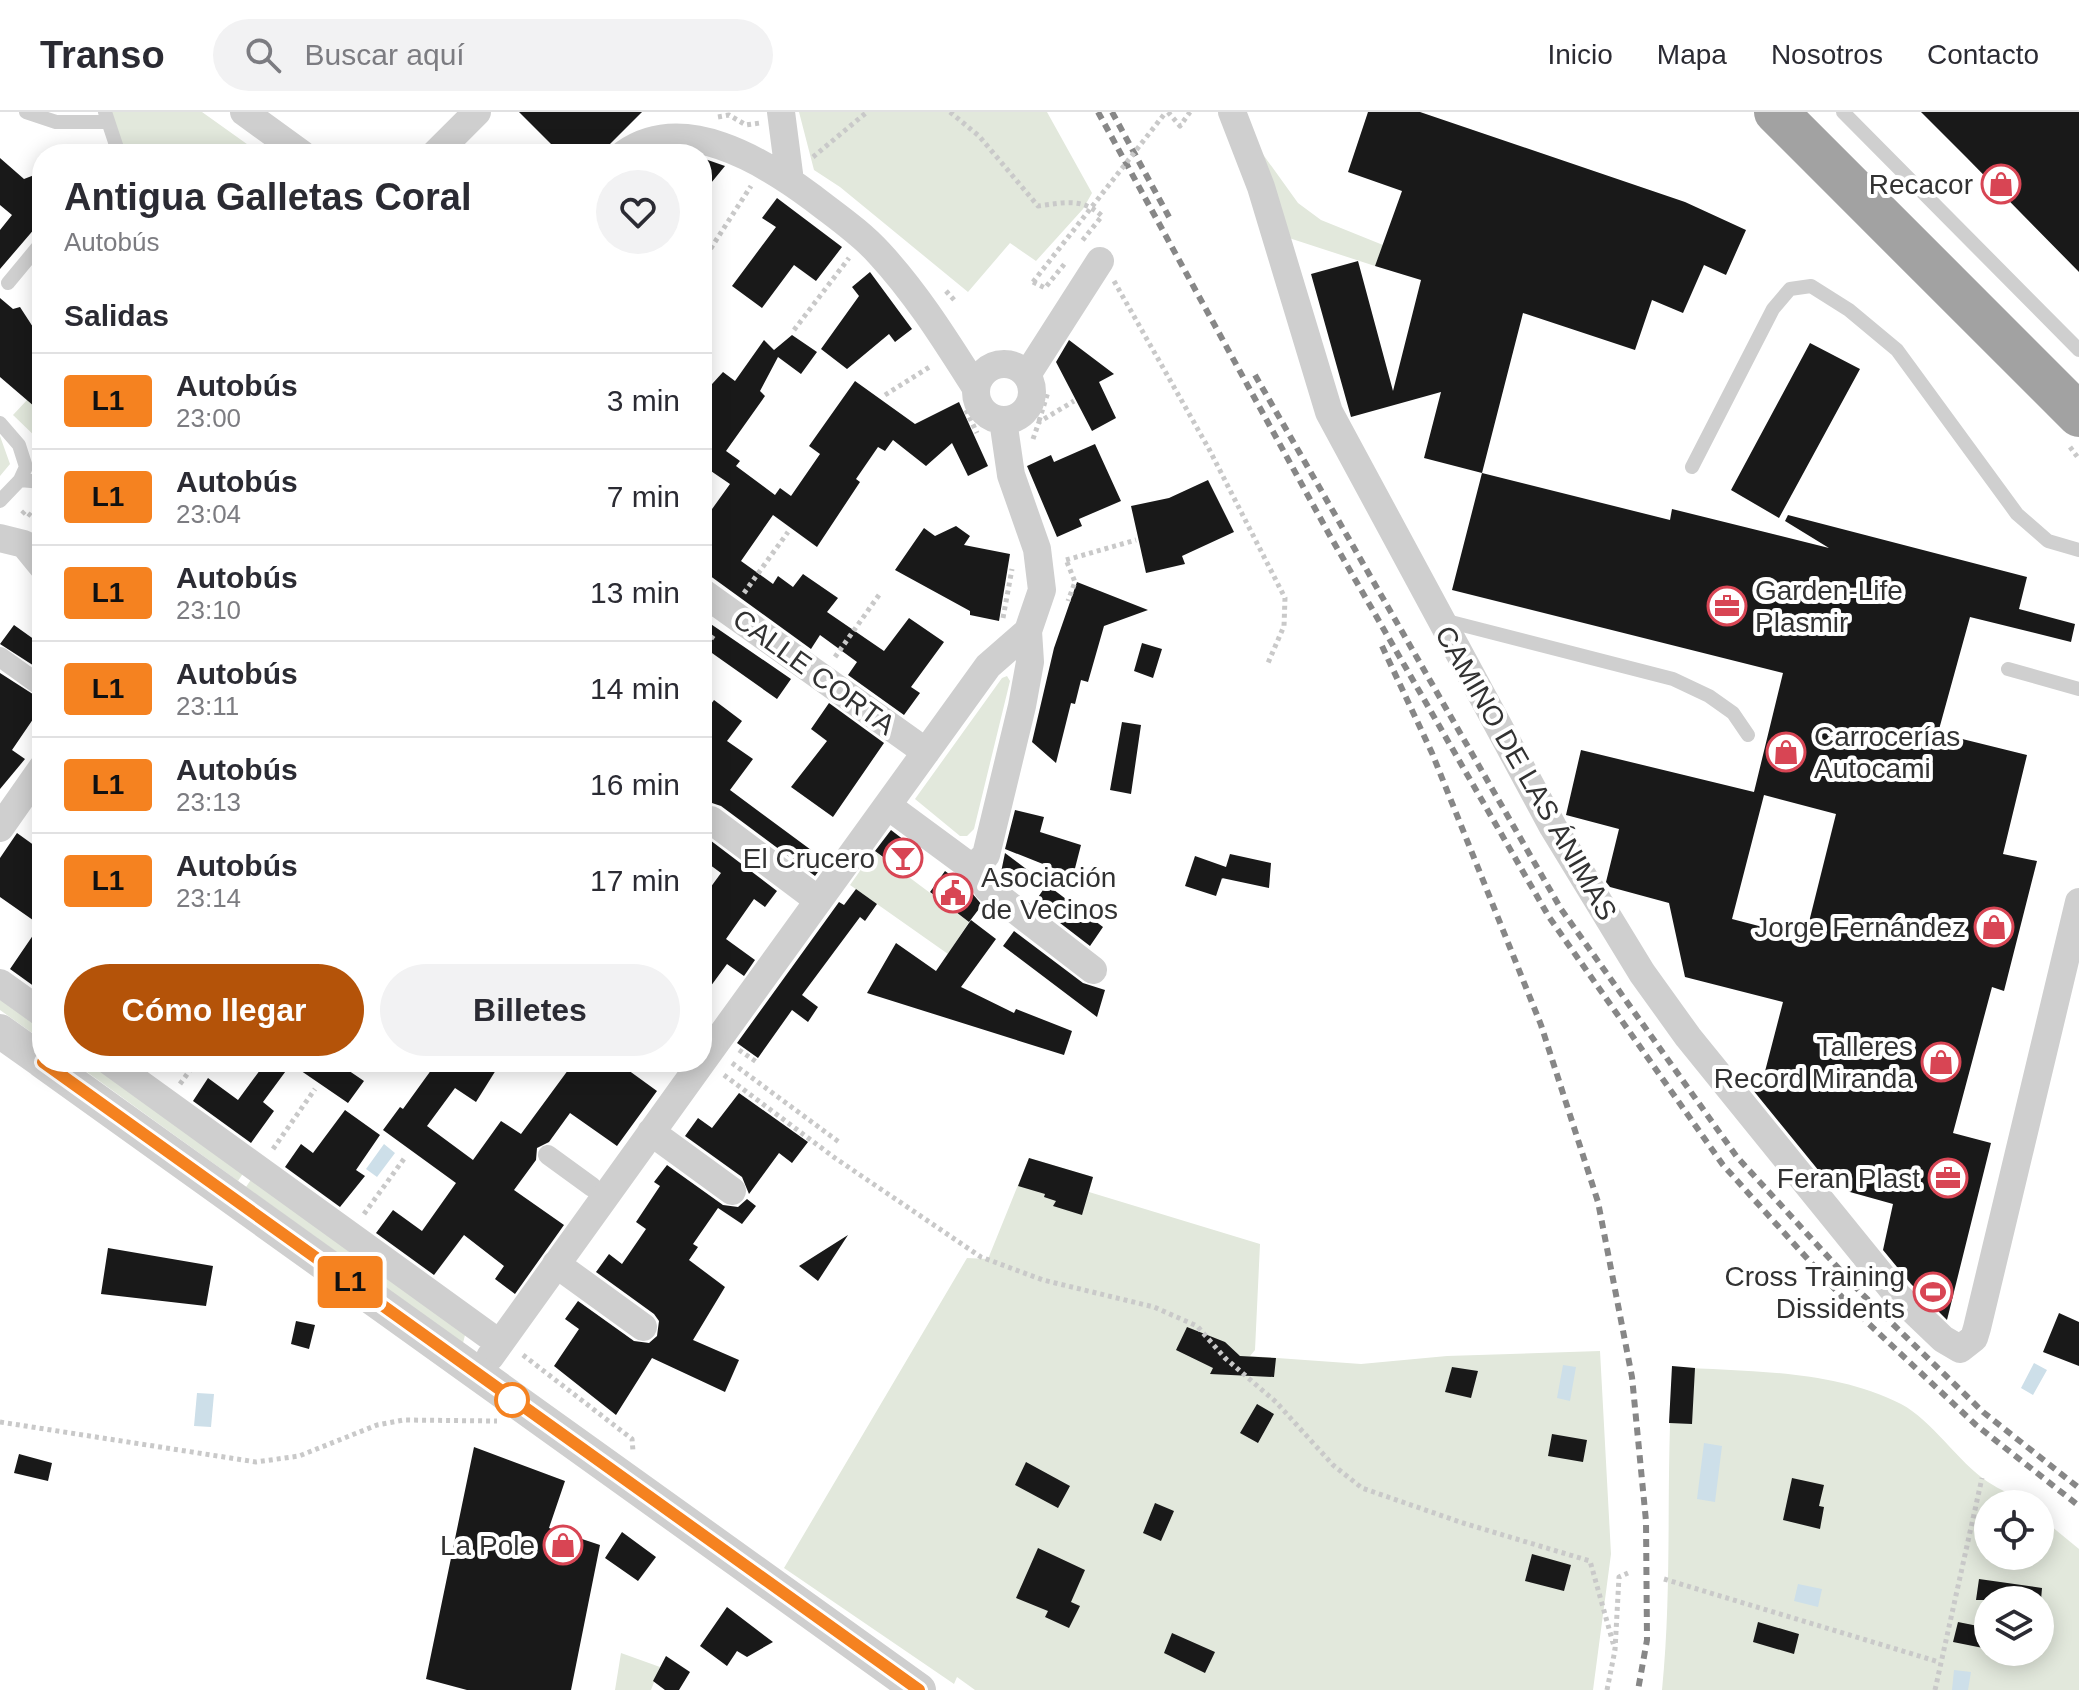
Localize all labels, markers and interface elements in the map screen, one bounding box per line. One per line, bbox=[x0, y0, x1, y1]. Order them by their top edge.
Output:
search box bbox=[213, 19, 773, 91]
icon: search bbox=[241, 33, 285, 77]
text: Transo bbox=[40, 34, 165, 76]
text: Buscar aquí bbox=[305, 38, 465, 71]
text: Inicio bbox=[1547, 39, 1613, 70]
text: Mapa bbox=[1657, 39, 1727, 70]
text: Nosotros bbox=[1771, 39, 1883, 70]
text: Contacto bbox=[1927, 39, 2039, 70]
shop icon: Recacor bbox=[1980, 163, 2022, 205]
place label: Recacor bbox=[1869, 169, 1973, 200]
button: heart bbox=[596, 170, 680, 254]
text: Antigua Galletas Coral bbox=[64, 176, 472, 218]
text: Autobús bbox=[64, 227, 159, 257]
text: Salidas bbox=[64, 299, 169, 332]
text: Autobús bbox=[176, 369, 298, 402]
text: 3 min bbox=[607, 384, 680, 417]
text: L1 bbox=[92, 385, 124, 416]
text: 23:00 bbox=[176, 403, 241, 433]
text: Autobús bbox=[176, 465, 298, 498]
text: 7 min bbox=[607, 480, 680, 513]
text: L1 bbox=[92, 481, 124, 512]
text: 23:04 bbox=[176, 499, 241, 529]
text: Autobús bbox=[176, 561, 298, 594]
place label: Garden-Life Plasmir bbox=[1755, 575, 1903, 638]
text: 13 min bbox=[590, 576, 680, 609]
text: L1 bbox=[92, 577, 124, 608]
office icon: Garden-Life Plasmir bbox=[1706, 585, 1748, 627]
text: 23:10 bbox=[176, 595, 241, 625]
street label: CALLE CORTA bbox=[727, 603, 901, 741]
street label: CAMINO DE LAS ÁNIMAS bbox=[1429, 620, 1623, 926]
text: Autobús bbox=[176, 657, 298, 690]
text: 14 min bbox=[590, 672, 680, 705]
text: L1 bbox=[92, 673, 124, 704]
text: 23:11 bbox=[176, 691, 239, 721]
place label: Carrocerías Autocami bbox=[1814, 721, 1960, 784]
shop icon: Carrocerías Autocami bbox=[1765, 731, 1807, 773]
text: Autobús bbox=[176, 753, 298, 786]
text: 16 min bbox=[590, 768, 680, 801]
text: L1 bbox=[92, 769, 124, 800]
text: 23:13 bbox=[176, 787, 241, 817]
bar icon: El Crucero bbox=[882, 837, 924, 879]
place label: El Crucero bbox=[743, 843, 875, 874]
text: Autobús bbox=[176, 849, 298, 882]
place label: Asociación de Vecinos bbox=[981, 862, 1118, 925]
text: 17 min bbox=[590, 864, 680, 897]
text: L1 bbox=[92, 865, 124, 896]
public building icon: Asociación de Vecinos bbox=[932, 872, 974, 914]
text: 23:14 bbox=[176, 883, 241, 913]
shop icon: Jorge Fernández bbox=[1973, 906, 2015, 948]
place label: Jorge Fernández bbox=[1754, 912, 1966, 943]
button: Cómo llegar bbox=[64, 964, 364, 1056]
button: Billetes bbox=[380, 964, 680, 1056]
place label: Talleres Record Miranda bbox=[1714, 1031, 1913, 1094]
shop icon: Talleres Record Miranda bbox=[1920, 1041, 1962, 1083]
office icon: Feran Plast bbox=[1927, 1157, 1969, 1199]
place label: Feran Plast bbox=[1777, 1163, 1920, 1194]
line badge: L1 bbox=[314, 1256, 386, 1308]
place label: Cross Training Dissidents bbox=[1724, 1261, 1905, 1324]
text: L1 bbox=[334, 1266, 366, 1297]
sports icon: Cross Training Dissidents bbox=[1912, 1271, 1954, 1313]
unlabelled marker bbox=[495, 1383, 529, 1417]
map controls bbox=[1974, 1490, 2054, 1666]
button: locate bbox=[1974, 1490, 2054, 1570]
shop icon: La Pole bbox=[542, 1524, 584, 1566]
place label: La Pole bbox=[440, 1530, 535, 1561]
button: layers bbox=[1974, 1586, 2054, 1666]

